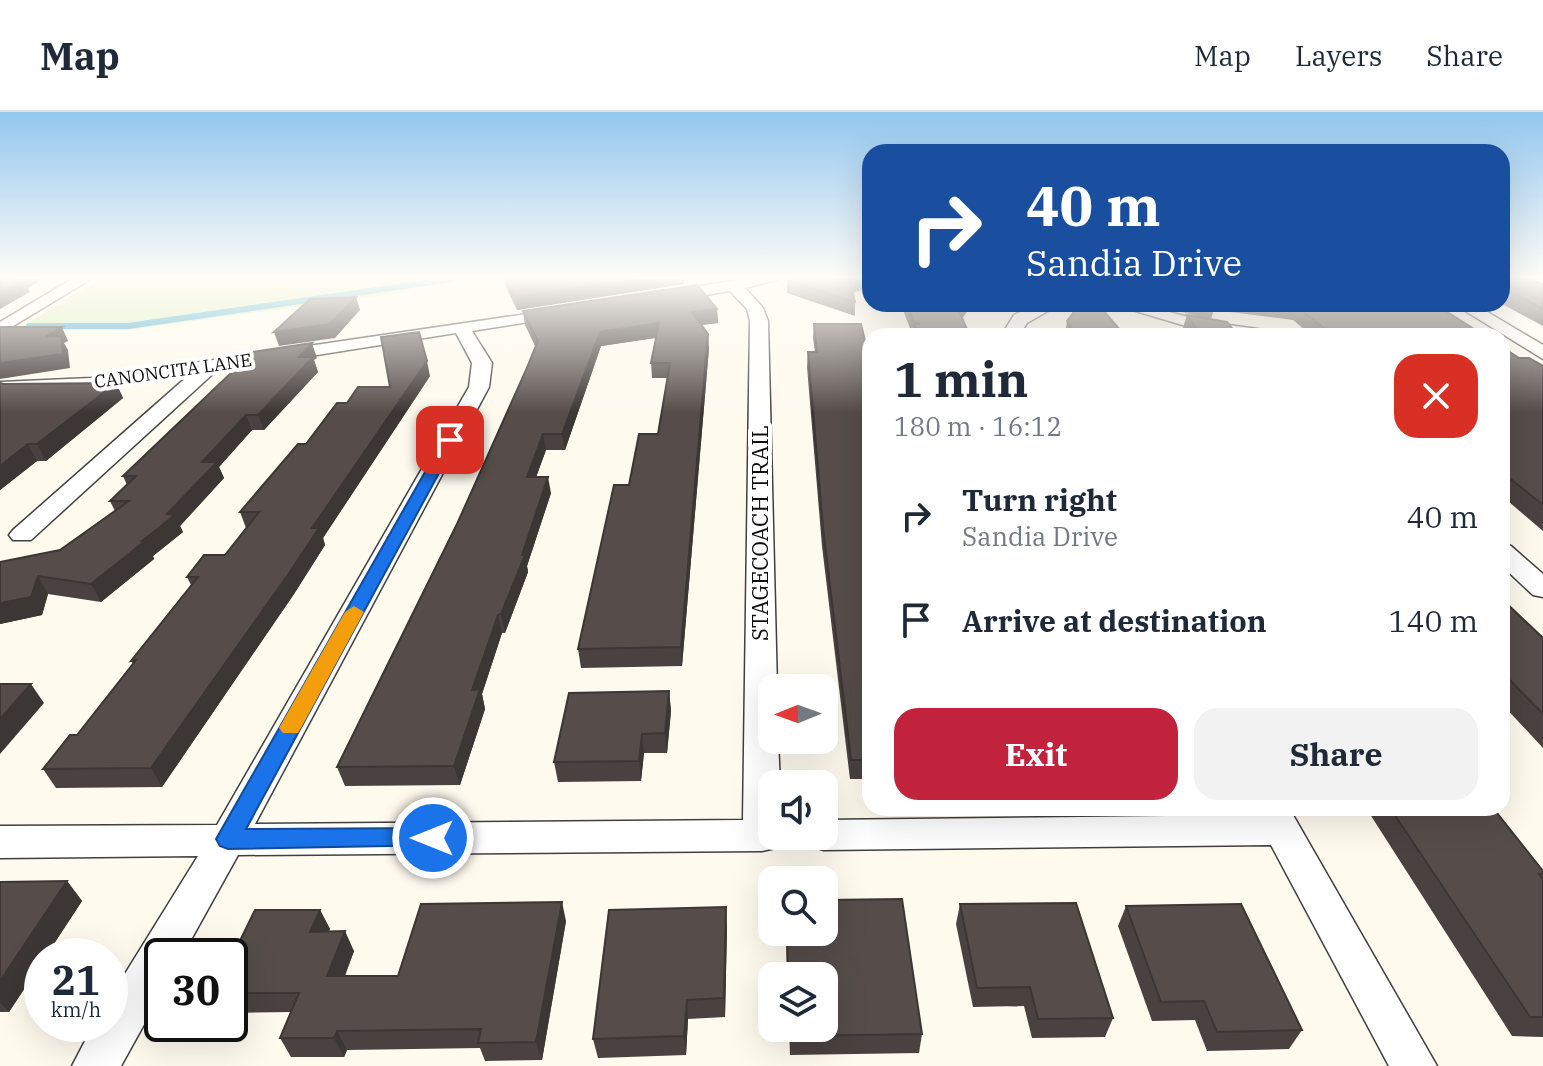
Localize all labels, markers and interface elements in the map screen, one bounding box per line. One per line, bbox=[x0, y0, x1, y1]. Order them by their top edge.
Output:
text: Map bbox=[40, 31, 120, 80]
text: Map bbox=[1194, 37, 1251, 74]
text: Layers bbox=[1295, 37, 1382, 74]
text: Share bbox=[1426, 37, 1503, 74]
text: 40 m bbox=[1026, 169, 1161, 241]
icon: right bbox=[894, 176, 998, 280]
text: Sandia Drive bbox=[1026, 239, 1242, 286]
street label: CANONCITA LANE bbox=[93, 348, 253, 393]
text: 1 min bbox=[894, 348, 1028, 410]
button: close bbox=[1394, 354, 1478, 438]
pin bbox=[416, 406, 484, 474]
text: 180 m · 16:12 bbox=[894, 409, 1062, 443]
icon: arrive bbox=[428, 418, 472, 462]
street label: STAGECOACH TRAIL bbox=[745, 425, 774, 641]
text: Turn right bbox=[962, 480, 1117, 519]
icon: right bbox=[894, 494, 938, 538]
text: 40 m bbox=[1406, 497, 1478, 536]
text: Sandia Drive bbox=[962, 519, 1118, 553]
icon: arrive bbox=[894, 598, 938, 642]
text: Arrive at destination bbox=[962, 601, 1267, 640]
text: 140 m bbox=[1388, 601, 1478, 640]
north arrow bbox=[758, 674, 838, 754]
map controls bbox=[758, 674, 838, 1042]
button: Exit bbox=[894, 708, 1178, 800]
button: Share bbox=[1194, 708, 1478, 800]
button: sound bbox=[758, 770, 838, 850]
position arrow bbox=[391, 796, 475, 880]
button: search bbox=[758, 866, 838, 946]
speed limit sign: 30 bbox=[144, 938, 248, 1042]
text: 21 bbox=[52, 954, 100, 1006]
button: layers bbox=[758, 962, 838, 1042]
text: km/h bbox=[51, 996, 101, 1023]

